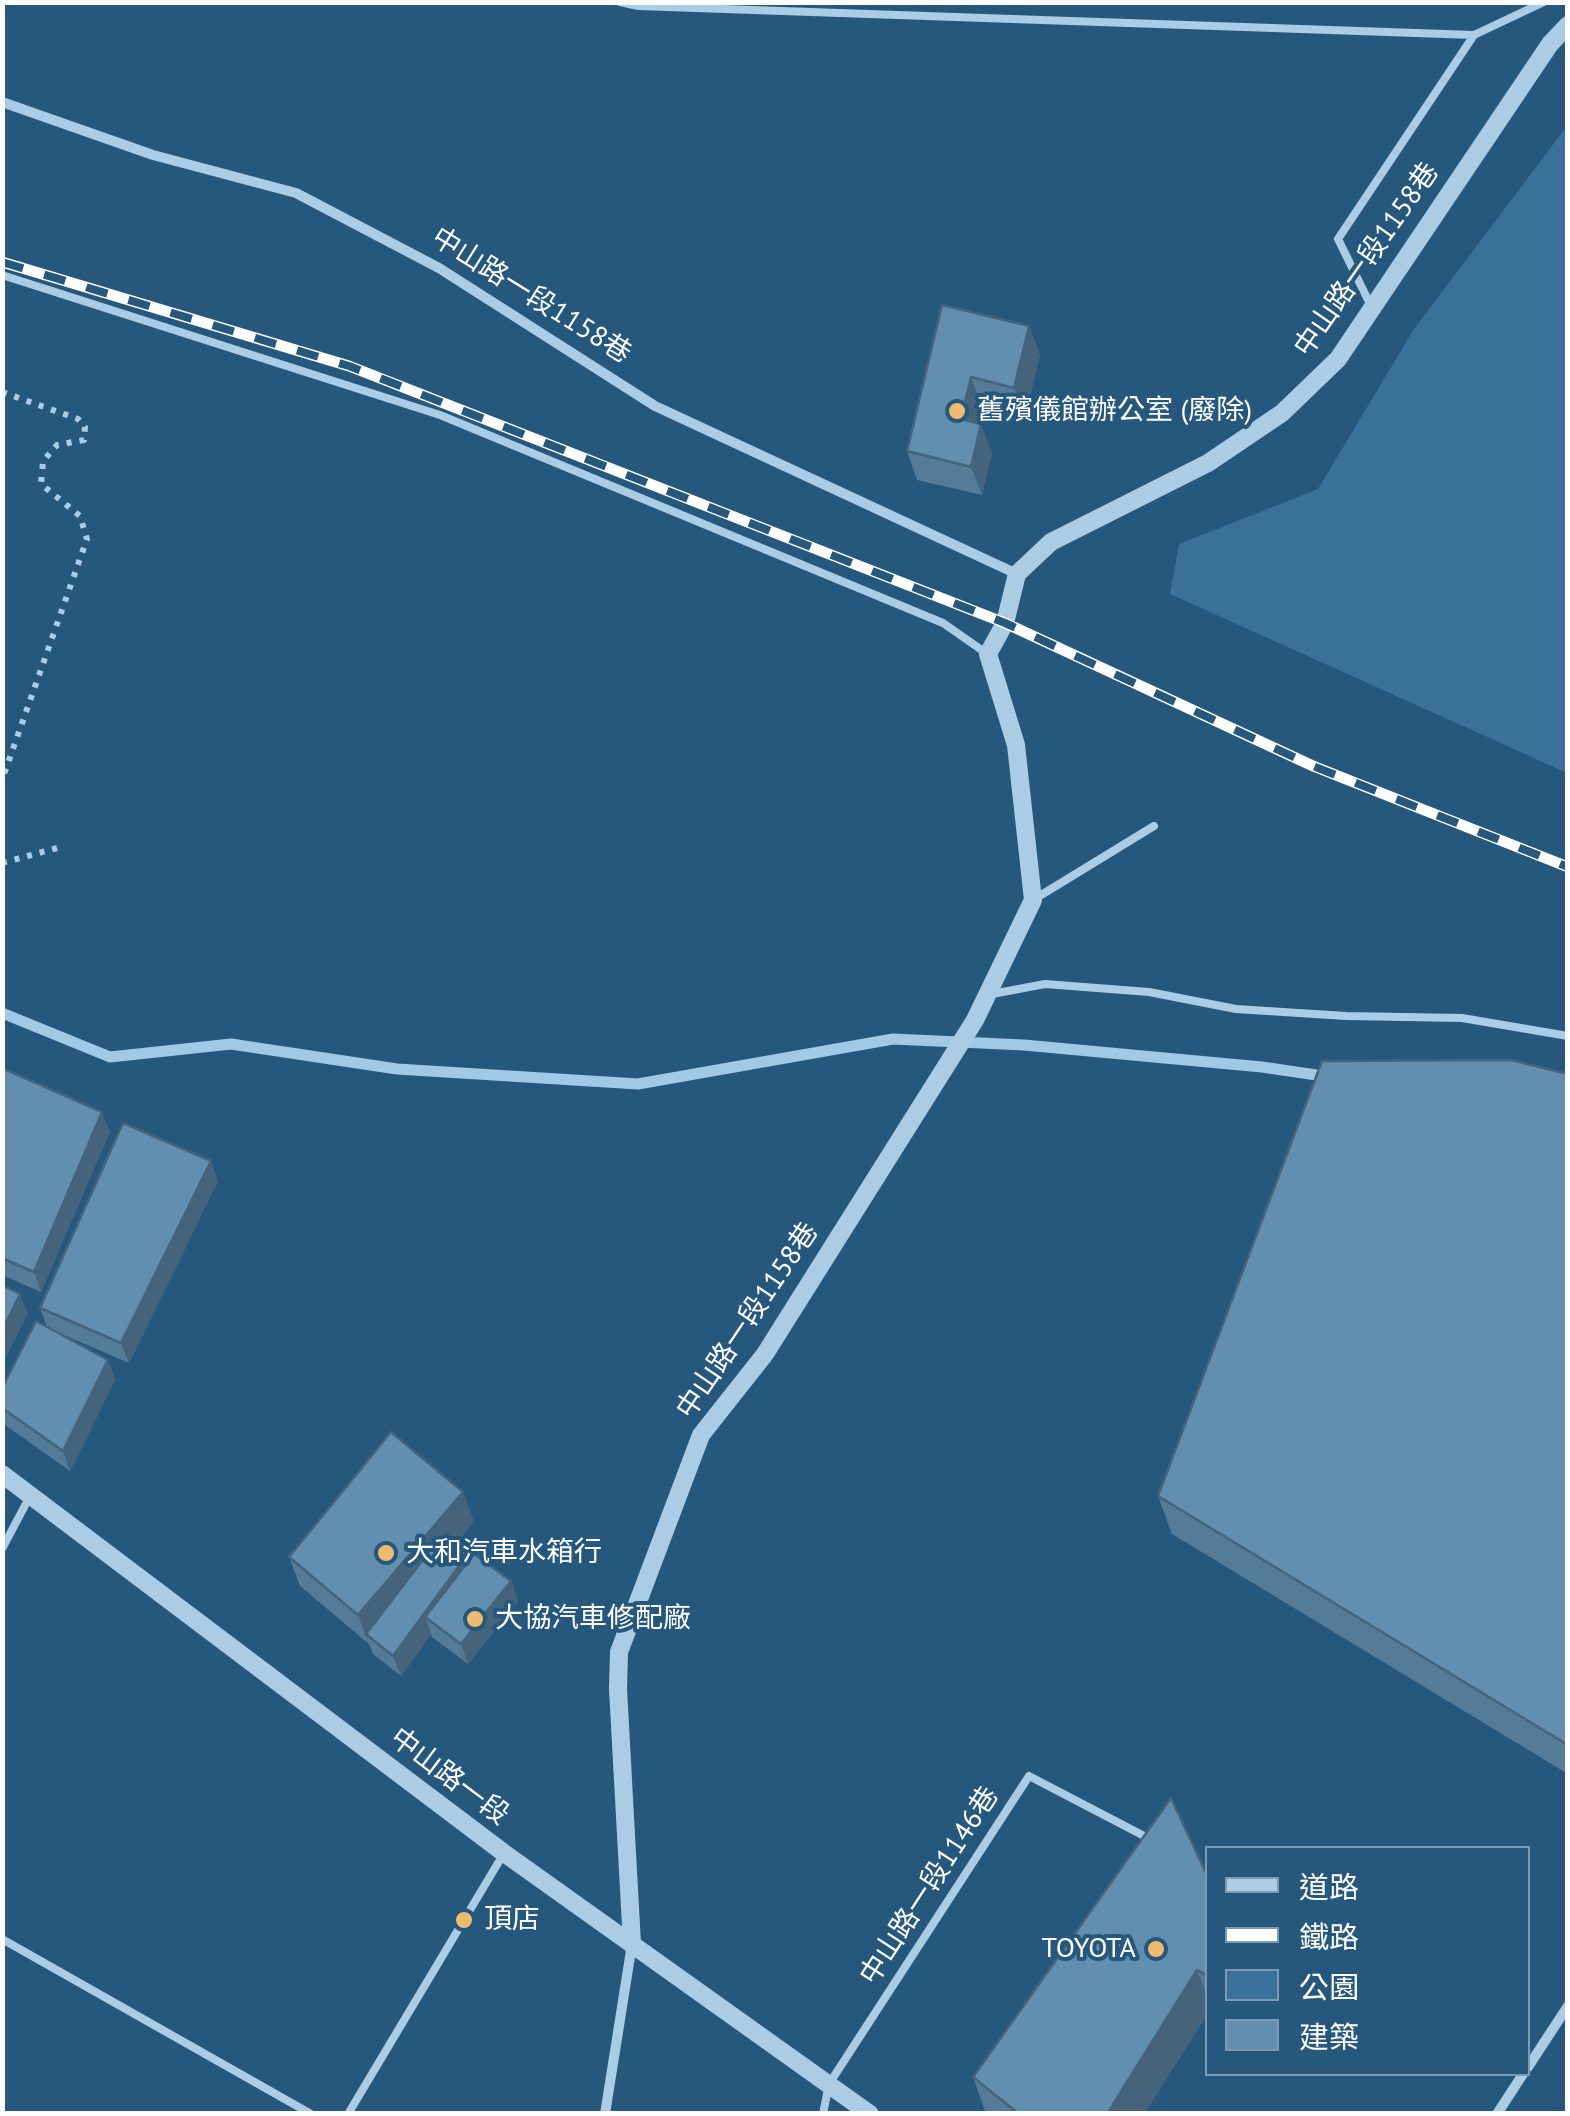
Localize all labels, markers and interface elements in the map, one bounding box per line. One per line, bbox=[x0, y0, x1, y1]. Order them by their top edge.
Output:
street label: 中山路一段1158巷 bbox=[1288, 157, 1446, 363]
street label: 中山路一段1158巷 bbox=[425, 221, 637, 371]
place label: 舊殯儀館辦公室 (廢除) bbox=[977, 394, 1252, 428]
marker: 舊殯儀館辦公室 (廢除) bbox=[946, 400, 968, 422]
street label: 中山路一段1158巷 bbox=[670, 1217, 826, 1425]
place label: 大和汽車水箱行 bbox=[406, 1536, 602, 1570]
marker: 大和汽車水箱行 bbox=[375, 1542, 397, 1564]
place label: 大協汽車修配廠 bbox=[495, 1602, 691, 1636]
marker: 大協汽車修配廠 bbox=[464, 1608, 486, 1630]
street label: 中山路一段 bbox=[383, 1721, 515, 1833]
street label: 中山路一段1146巷 bbox=[854, 1781, 1006, 1991]
legend bbox=[1205, 1846, 1530, 2076]
text: 道路 bbox=[1299, 1867, 1359, 1906]
place label: 頂店 bbox=[484, 1903, 540, 1937]
marker: 頂店 bbox=[453, 1909, 475, 1931]
text: 鐵路 bbox=[1299, 1917, 1359, 1956]
place label: TOYOTA bbox=[1041, 1932, 1136, 1966]
marker: TOYOTA bbox=[1145, 1938, 1167, 1960]
text: 公園 bbox=[1299, 1967, 1359, 2006]
text: 建築 bbox=[1299, 2017, 1359, 2056]

